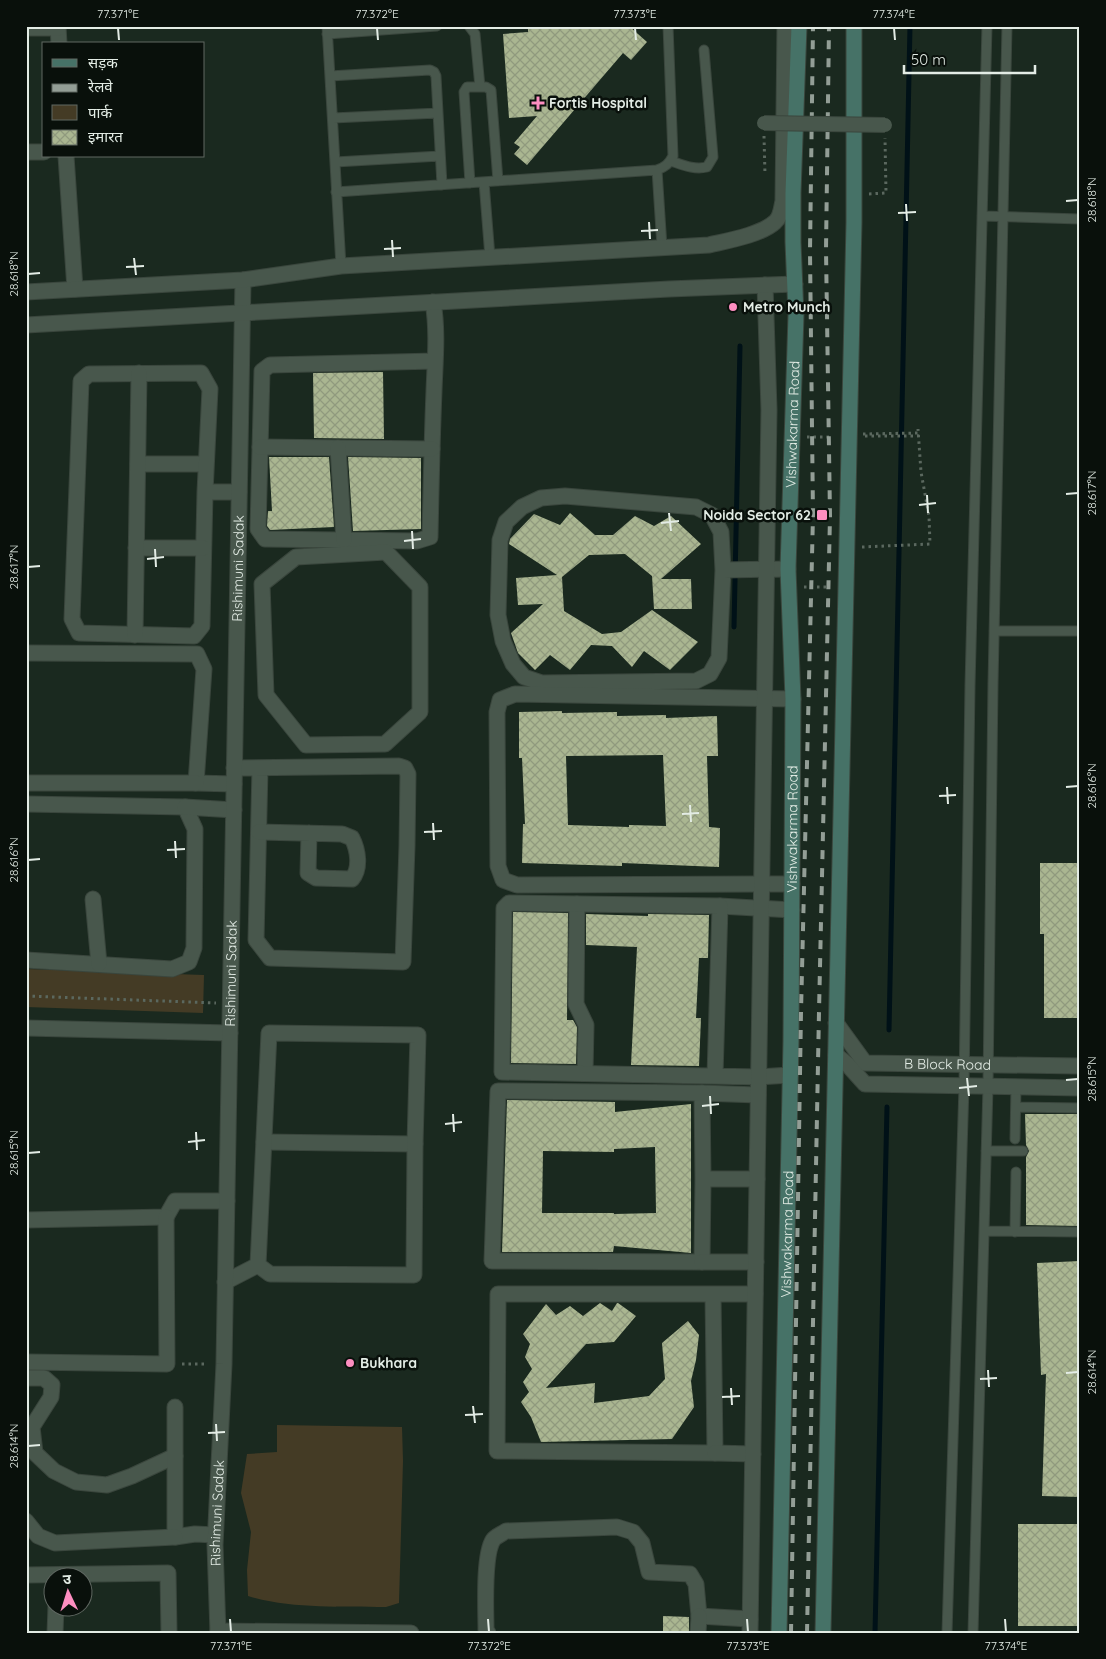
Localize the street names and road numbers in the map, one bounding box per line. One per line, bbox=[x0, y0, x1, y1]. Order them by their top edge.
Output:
street label: Vishwakarma Road bbox=[782, 361, 804, 488]
street label: Rishimuni Sadak bbox=[228, 515, 248, 622]
street label: Vishwakarma Road bbox=[783, 766, 802, 893]
street label: Rishimuni Sadak bbox=[221, 920, 241, 1027]
street label: B Block Road bbox=[904, 1055, 991, 1074]
street label: Vishwakarma Road bbox=[777, 1170, 797, 1298]
street label: Rishimuni Sadak bbox=[206, 1459, 228, 1567]

